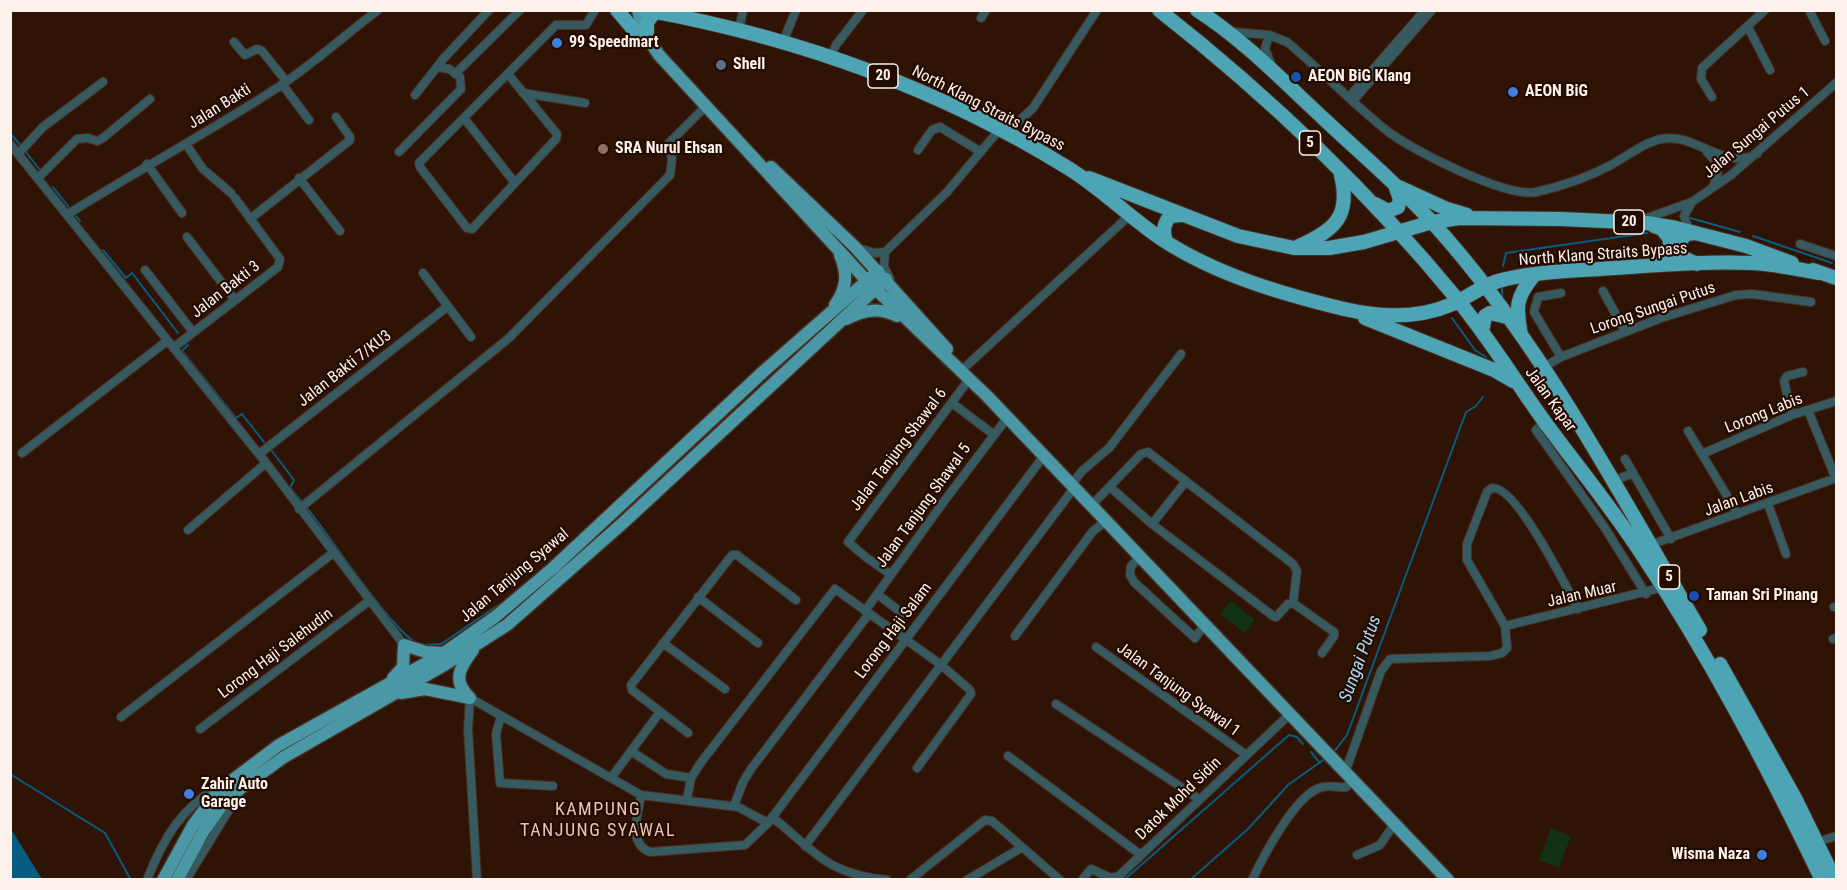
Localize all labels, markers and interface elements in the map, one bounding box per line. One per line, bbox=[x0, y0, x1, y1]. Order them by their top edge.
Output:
place label: 99 Speedmart bbox=[569, 33, 659, 53]
marker: 99 Speedmart bbox=[550, 36, 564, 50]
place label: Shell bbox=[733, 55, 765, 75]
marker: Shell bbox=[714, 58, 728, 72]
street label: North Klang Straits Bypass bbox=[908, 62, 1068, 156]
road number: 20 bbox=[868, 64, 898, 88]
place label: AEON BiG Klang bbox=[1308, 67, 1411, 87]
marker: AEON BiG Klang bbox=[1289, 70, 1303, 84]
street label: Jalan Bakti bbox=[185, 80, 255, 134]
place label: AEON BiG bbox=[1525, 82, 1588, 102]
street label: Jalan Sungai Putus 1 bbox=[1700, 83, 1814, 183]
marker: AEON BiG bbox=[1506, 85, 1520, 99]
road number: 5 bbox=[1300, 131, 1320, 155]
place label: SRA Nurul Ehsan bbox=[615, 139, 723, 159]
marker: SRA Nurul Ehsan bbox=[596, 142, 610, 156]
road number: 20 bbox=[1614, 210, 1644, 234]
street label: North Klang Straits Bypass bbox=[1518, 240, 1688, 270]
street label: Jalan Bakti 3 bbox=[188, 257, 264, 323]
street label: Lorong Sungai Putus bbox=[1588, 279, 1718, 339]
street label: Jalan Bakti 7/KU3 bbox=[294, 327, 396, 411]
street label: Jalan Kapar bbox=[1520, 364, 1580, 436]
street label: Jalan Tanjung Shawal 6 bbox=[847, 385, 951, 515]
street label: Lorong Labis bbox=[1722, 390, 1806, 438]
street label: Jalan Tanjung Shawal 5 bbox=[873, 440, 975, 572]
street label: Jalan Labis bbox=[1702, 479, 1776, 521]
street label: Jalan Tanjung Syawal bbox=[457, 525, 573, 627]
road number: 5 bbox=[1658, 565, 1680, 589]
street label: Jalan Muar bbox=[1545, 578, 1619, 612]
street label: Lorong Haji Salam bbox=[852, 579, 936, 683]
place label: Taman Sri Pinang bbox=[1706, 586, 1818, 606]
marker: Taman Sri Pinang bbox=[1687, 589, 1701, 603]
street label: Lorong Haji Salehudin bbox=[215, 605, 337, 703]
water label: Sungai Putus bbox=[1335, 613, 1387, 705]
street label: Jalan Tanjung Syawal 1 bbox=[1113, 639, 1243, 741]
street label: Datok Mohd Sidin bbox=[1132, 754, 1226, 844]
place label: Zahir Auto Garage bbox=[201, 775, 268, 813]
marker: Zahir Auto Garage bbox=[182, 787, 196, 801]
district label: KAMPUNG TANJUNG SYAWAL bbox=[520, 799, 676, 842]
place label: Wisma Naza bbox=[1672, 845, 1750, 865]
marker: Wisma Naza bbox=[1755, 848, 1769, 862]

